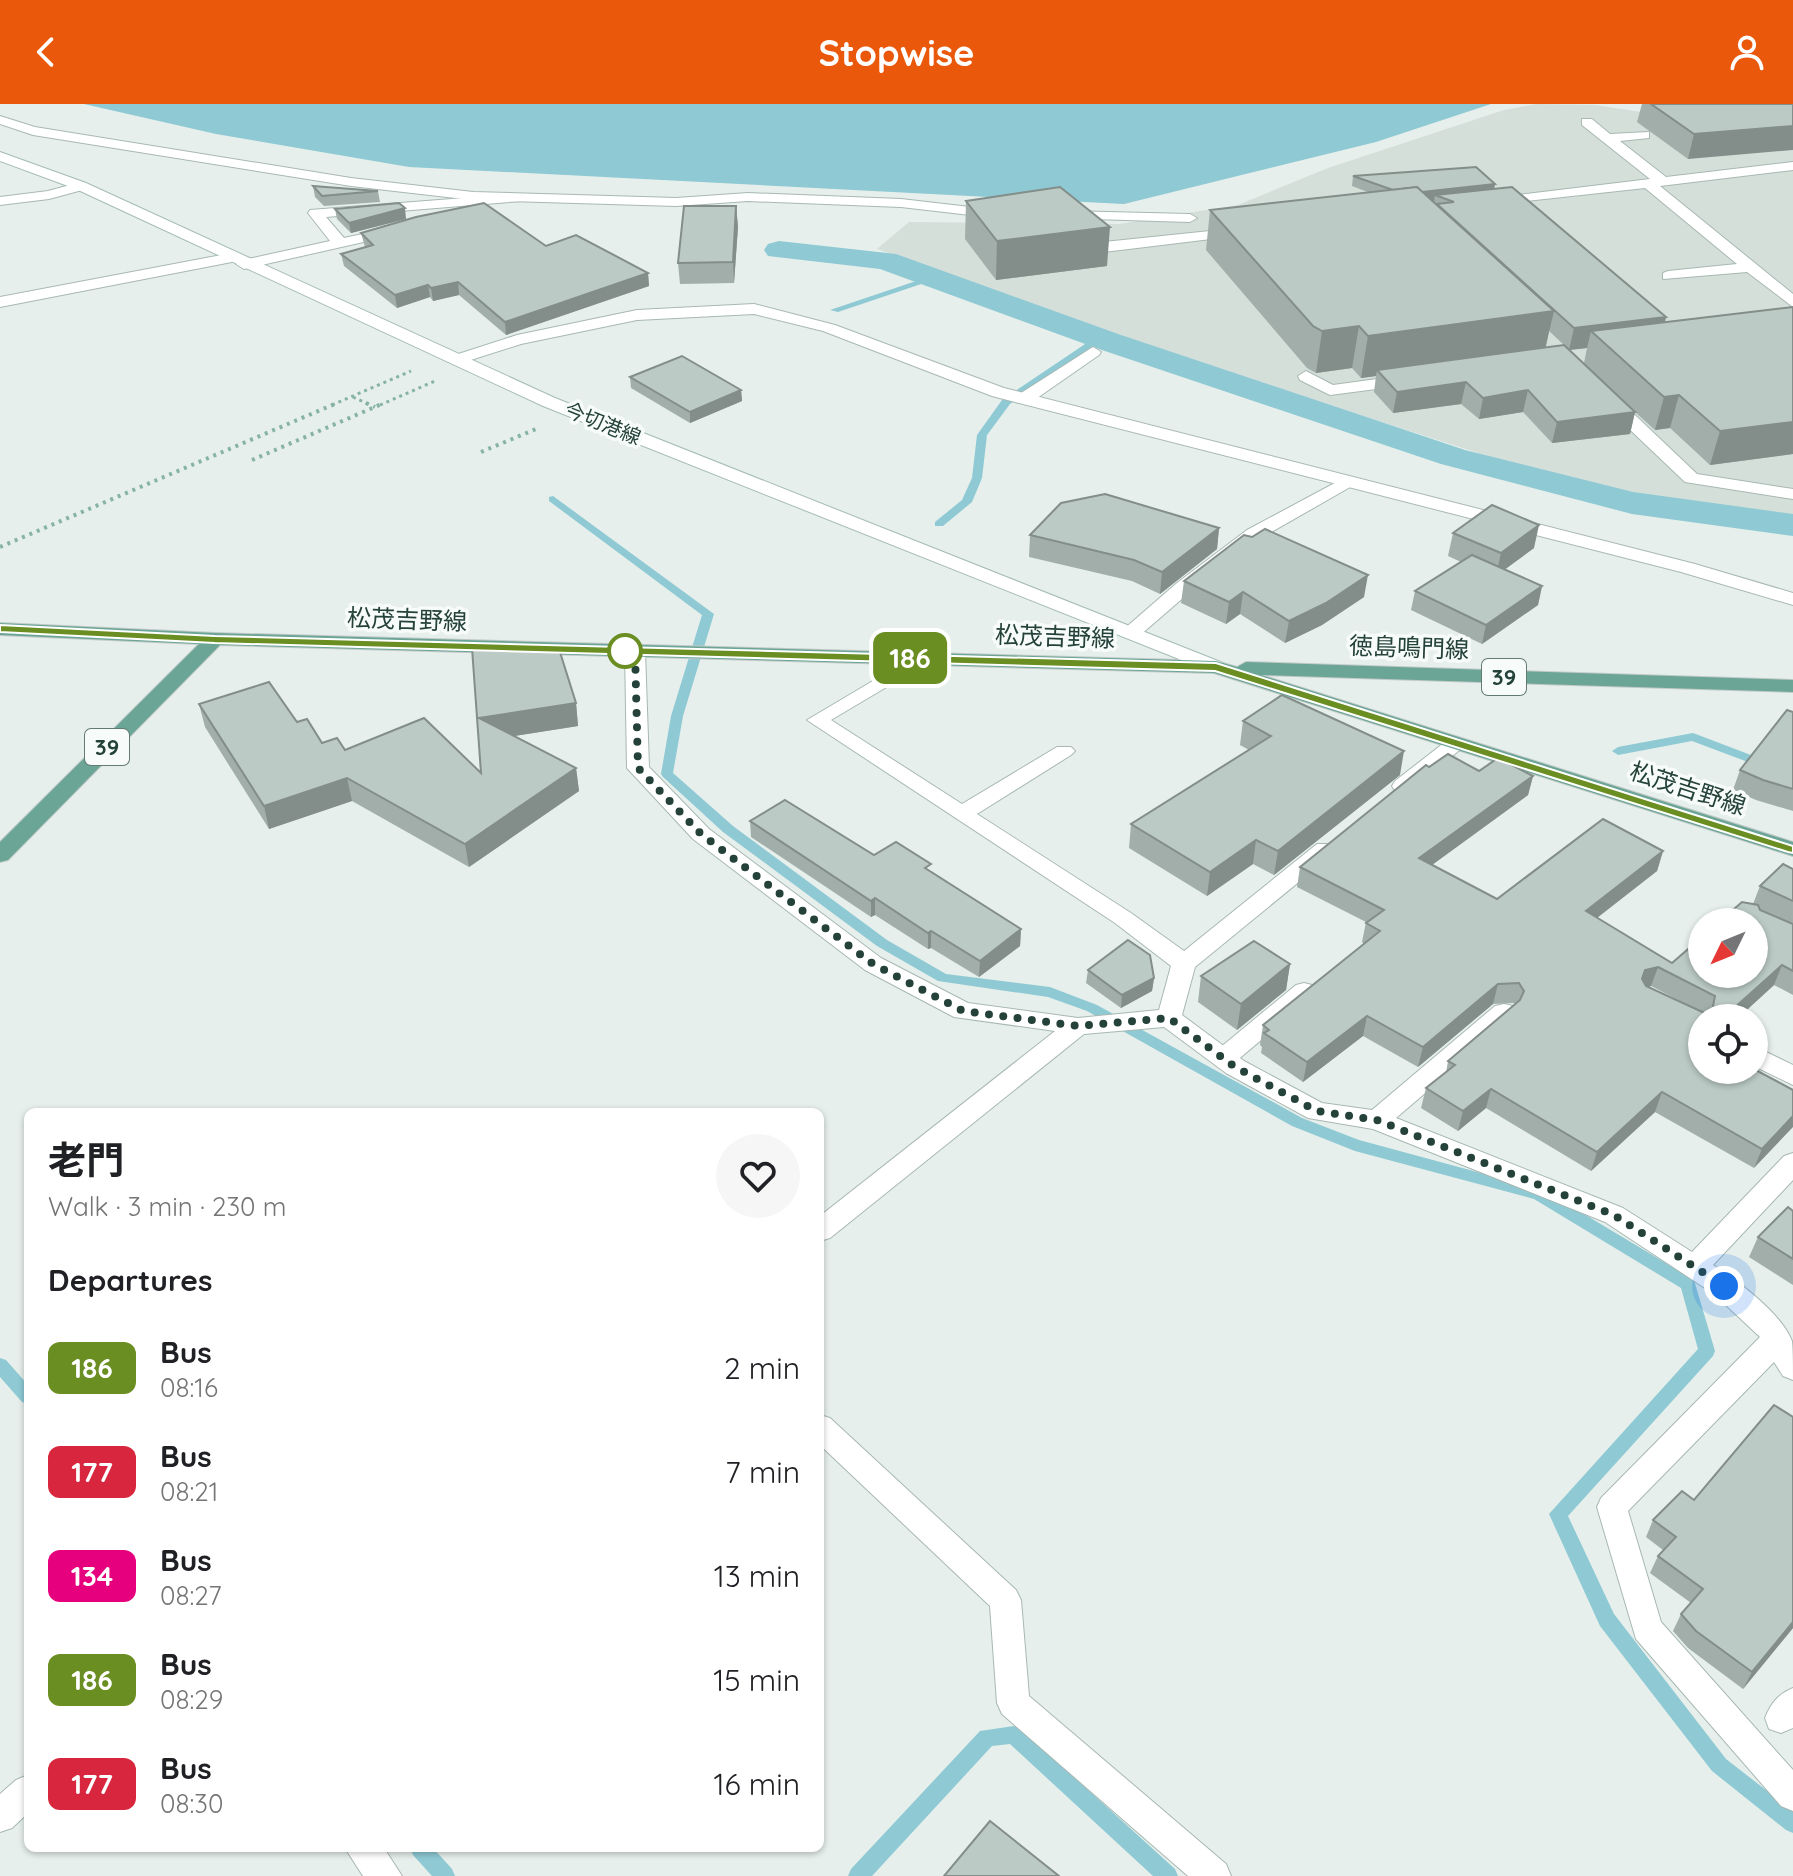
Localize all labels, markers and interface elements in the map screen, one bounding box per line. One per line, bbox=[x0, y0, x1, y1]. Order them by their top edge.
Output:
icon: back bbox=[24, 30, 68, 74]
text: Stopwise bbox=[819, 30, 974, 75]
icon: person bbox=[1725, 30, 1769, 74]
street label: 今切港線 bbox=[561, 396, 645, 450]
street label: 松茂吉野線 bbox=[347, 602, 467, 636]
street label: 松茂吉野線 bbox=[995, 619, 1115, 653]
street label: 徳島鳴門線 bbox=[1349, 630, 1469, 664]
line badge: 186 bbox=[864, 632, 956, 684]
unlabelled marker bbox=[608, 634, 642, 668]
text: 186 bbox=[889, 640, 931, 675]
road number: 39 bbox=[1482, 659, 1526, 695]
road number: 39 bbox=[85, 729, 129, 765]
street label: 松茂吉野線 bbox=[1626, 755, 1750, 821]
north arrow bbox=[1688, 908, 1768, 988]
map controls bbox=[1688, 908, 1768, 1084]
button: locate bbox=[1688, 1004, 1768, 1084]
button: heart bbox=[716, 1134, 800, 1218]
text: 老門 bbox=[48, 1136, 124, 1184]
text: Walk · 3 min · 230 m bbox=[48, 1190, 286, 1223]
text: Departures bbox=[48, 1261, 213, 1299]
your location bbox=[1704, 1266, 1744, 1306]
text: Bus bbox=[160, 1333, 212, 1371]
text: 2 min bbox=[724, 1349, 800, 1387]
text: 186 bbox=[71, 1350, 113, 1385]
text: 08:16 bbox=[160, 1371, 218, 1404]
text: Bus bbox=[160, 1437, 212, 1475]
text: 7 min bbox=[725, 1453, 800, 1491]
text: 177 bbox=[71, 1454, 113, 1489]
text: 08:21 bbox=[160, 1475, 218, 1508]
text: Bus bbox=[160, 1541, 212, 1579]
text: 13 min bbox=[714, 1557, 800, 1595]
text: 134 bbox=[71, 1558, 113, 1593]
text: 08:27 bbox=[160, 1579, 222, 1612]
text: Bus bbox=[160, 1645, 212, 1683]
text: 15 min bbox=[713, 1661, 800, 1699]
text: 186 bbox=[71, 1662, 113, 1697]
text: 08:29 bbox=[160, 1683, 223, 1716]
text: Bus bbox=[160, 1749, 212, 1787]
text: 16 min bbox=[713, 1765, 800, 1803]
text: 177 bbox=[71, 1766, 113, 1801]
text: 08:30 bbox=[160, 1787, 223, 1820]

